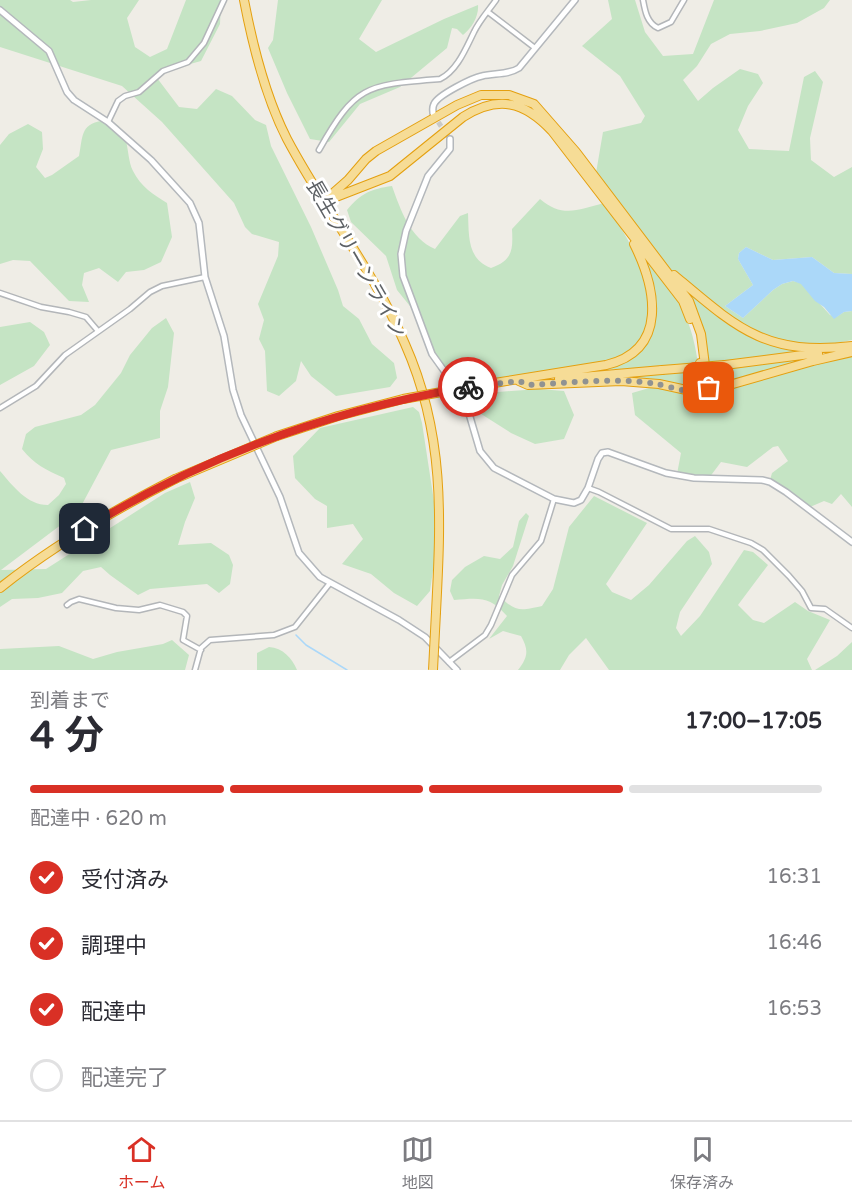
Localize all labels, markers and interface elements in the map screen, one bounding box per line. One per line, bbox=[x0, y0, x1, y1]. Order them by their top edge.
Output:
street label: 長生グリーンライン bbox=[301, 175, 411, 343]
courier bbox=[438, 357, 498, 417]
pin bbox=[683, 362, 734, 413]
icon: bike bbox=[452, 371, 485, 404]
icon: bag bbox=[692, 371, 725, 404]
pin bbox=[59, 503, 110, 554]
icon: home bbox=[68, 512, 101, 545]
text: 到着まで bbox=[30, 689, 110, 713]
text: 17:00–17:05 bbox=[685, 708, 822, 734]
text: 4 分 bbox=[30, 712, 104, 759]
text: 配達中 · 620 m bbox=[30, 807, 167, 831]
icon: check bbox=[30, 861, 63, 894]
text: 16:31 bbox=[767, 865, 822, 889]
text: 受付済み bbox=[81, 867, 169, 893]
icon: check bbox=[30, 927, 63, 960]
text: 16:46 bbox=[767, 931, 822, 955]
text: 調理中 bbox=[81, 933, 147, 959]
icon: check bbox=[30, 993, 63, 1026]
text: 16:53 bbox=[767, 997, 822, 1021]
text: 配達中 bbox=[81, 999, 147, 1025]
text: 配達完了 bbox=[81, 1065, 169, 1091]
tab: ホーム bbox=[118, 1133, 165, 1193]
tab: 地図 bbox=[401, 1133, 434, 1193]
tab: 保存済み bbox=[670, 1133, 734, 1193]

